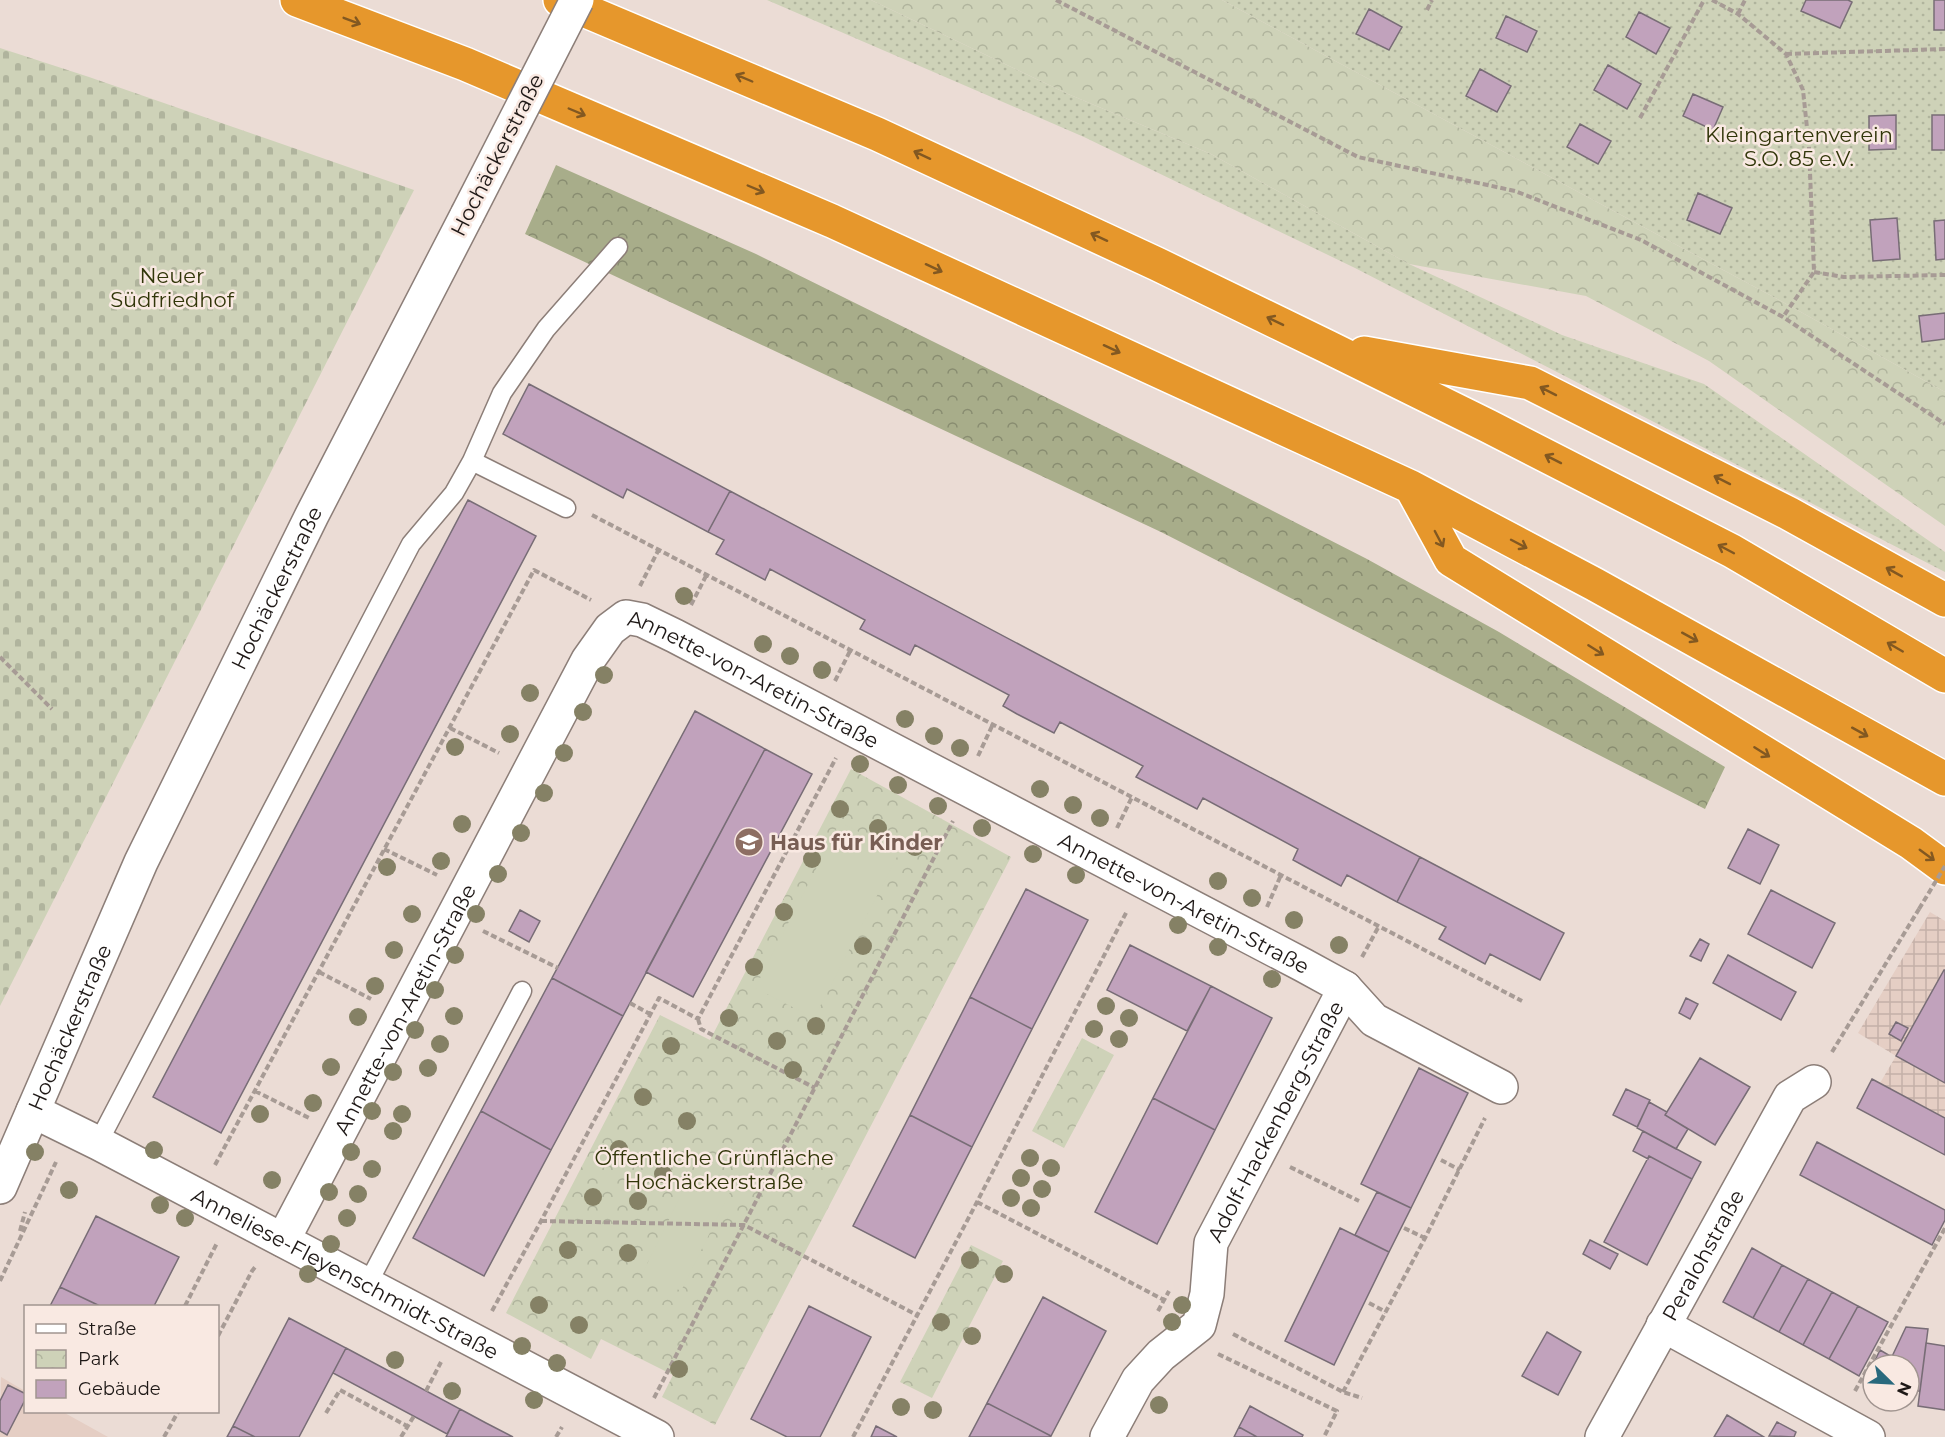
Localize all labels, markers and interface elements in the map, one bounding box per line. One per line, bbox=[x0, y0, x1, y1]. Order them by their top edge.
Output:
one-way arrow bbox=[342, 16, 361, 27]
street label: Hochäckerstraße bbox=[445, 70, 549, 240]
one-way arrow bbox=[735, 72, 753, 83]
one-way arrow bbox=[568, 107, 586, 118]
park label: Kleingartenverein S.O. 85 e.V. bbox=[1705, 122, 1893, 171]
one-way arrow bbox=[914, 149, 932, 161]
one-way arrow bbox=[746, 184, 765, 195]
one-way arrow bbox=[1091, 231, 1109, 242]
park label: Neuer Südfriedhof bbox=[110, 263, 235, 312]
one-way arrow bbox=[925, 263, 943, 274]
one-way arrow bbox=[1267, 315, 1285, 327]
one-way arrow bbox=[1102, 344, 1120, 355]
one-way arrow bbox=[1539, 385, 1557, 397]
one-way arrow bbox=[1544, 453, 1562, 464]
one-way arrow bbox=[1713, 473, 1731, 485]
street label: Hochäckerstraße bbox=[225, 502, 327, 674]
one-way arrow bbox=[1434, 529, 1445, 547]
one-way arrow bbox=[1509, 539, 1527, 550]
one-way arrow bbox=[1717, 542, 1735, 554]
one-way arrow bbox=[1886, 565, 1903, 577]
street label: Annette-von-Aretin-Straße bbox=[626, 605, 883, 753]
one-way arrow bbox=[1681, 631, 1698, 643]
one-way arrow bbox=[1886, 640, 1903, 652]
one-way arrow bbox=[1587, 644, 1604, 656]
one-way arrow bbox=[1851, 727, 1869, 738]
one-way arrow bbox=[1753, 746, 1770, 758]
school or university icon: Haus für Kinder bbox=[733, 826, 765, 858]
street label: Annette-von-Aretin-Straße bbox=[1055, 827, 1314, 979]
place label: Haus für Kinder bbox=[770, 830, 942, 855]
one-way arrow bbox=[1919, 849, 1935, 861]
street label: Annette-von-Aretin-Straße bbox=[328, 879, 481, 1138]
street label: Hochäckerstraße bbox=[22, 940, 116, 1114]
street label: Adolf-Hackenberg-Straße bbox=[1201, 997, 1348, 1246]
park label: Öffentliche Grünfläche Hochäckerstraße bbox=[594, 1145, 834, 1194]
street label: Anneliese-Fleyenschmidt-Straße bbox=[188, 1182, 503, 1364]
street label: Peralohstraße bbox=[1656, 1185, 1749, 1325]
legend bbox=[24, 1305, 219, 1413]
text: Straße bbox=[78, 1318, 137, 1340]
text: Park bbox=[78, 1348, 119, 1370]
north arrow bbox=[1861, 1353, 1921, 1413]
text: Gebäude bbox=[78, 1378, 161, 1400]
text: N bbox=[1893, 1379, 1916, 1399]

